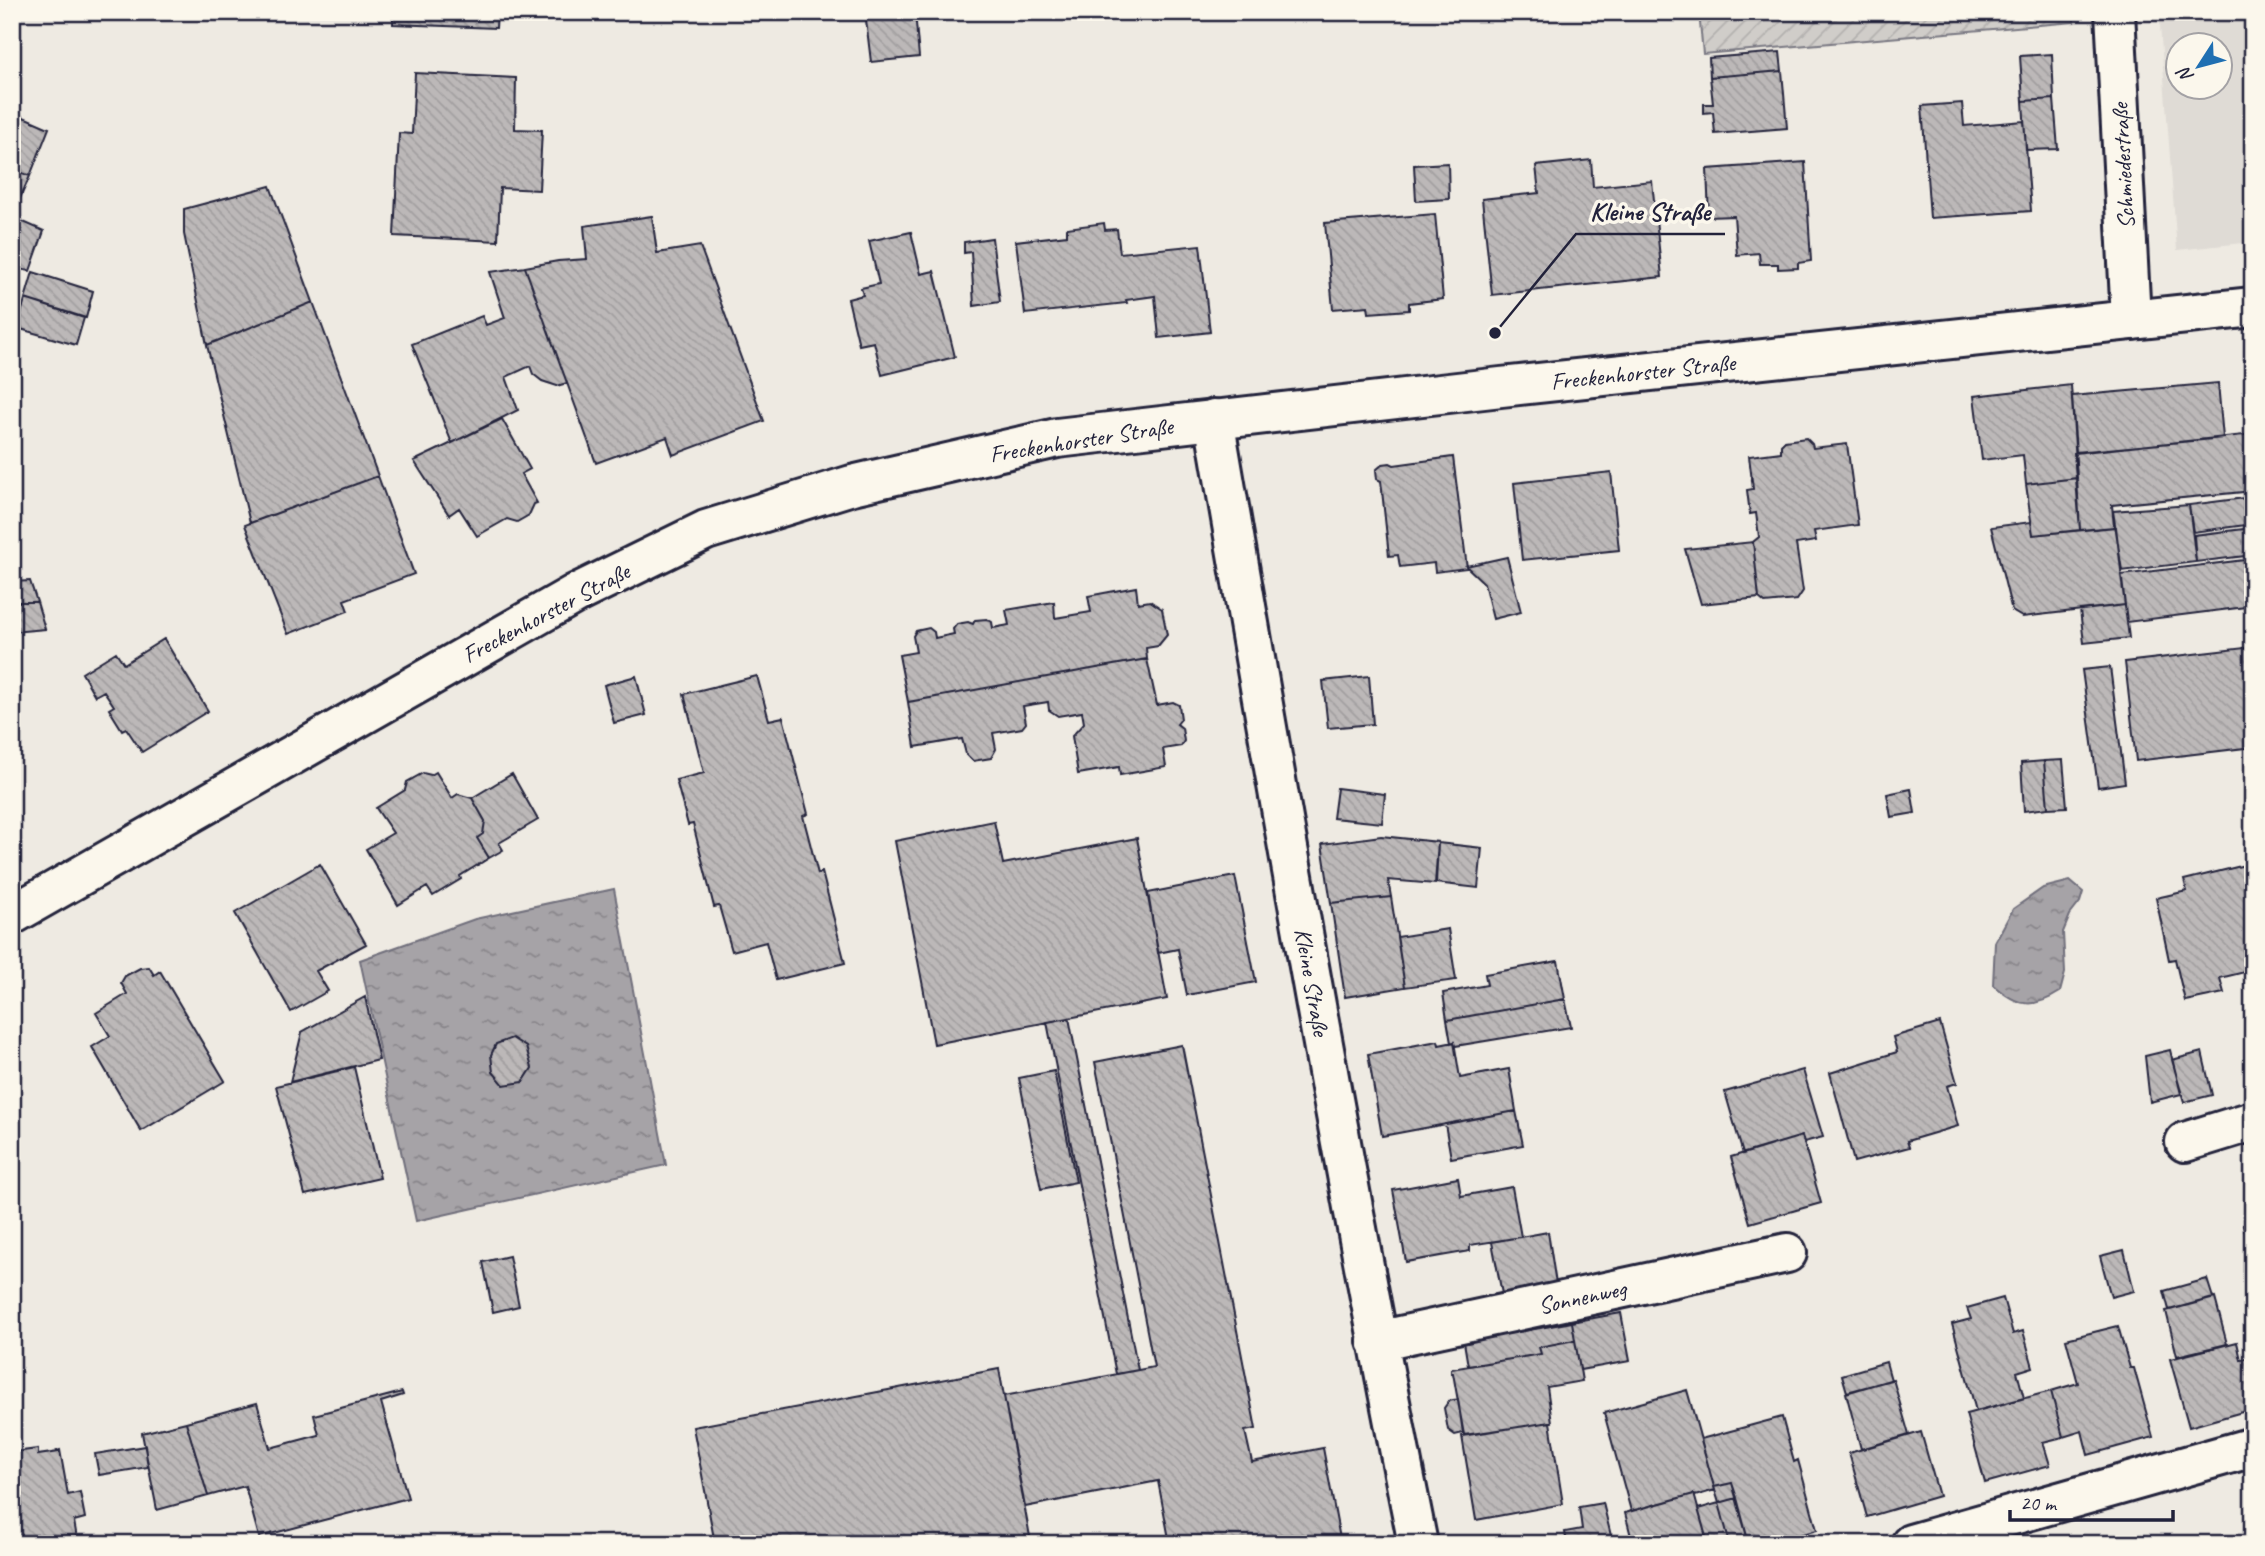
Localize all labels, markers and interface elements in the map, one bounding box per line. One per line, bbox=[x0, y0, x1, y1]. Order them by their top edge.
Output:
north arrow bbox=[2164, 32, 2234, 102]
text: N bbox=[2171, 61, 2199, 87]
street label: Schmiedestraße bbox=[2105, 100, 2141, 230]
callout: Kleine Straße bbox=[1576, 187, 1725, 234]
text: Kleine Straße bbox=[1590, 195, 1712, 228]
street label: Freckenhorster Straße bbox=[1549, 347, 1739, 397]
street label: Freckenhorster Straße bbox=[987, 410, 1177, 469]
street label: Freckenhorster Straße bbox=[457, 555, 637, 670]
street label: Kleine Straße bbox=[1288, 926, 1337, 1040]
street label: Sonnenweg bbox=[1535, 1273, 1631, 1321]
scale bar bbox=[2010, 1479, 2172, 1523]
text: 20 m bbox=[2020, 1490, 2058, 1516]

